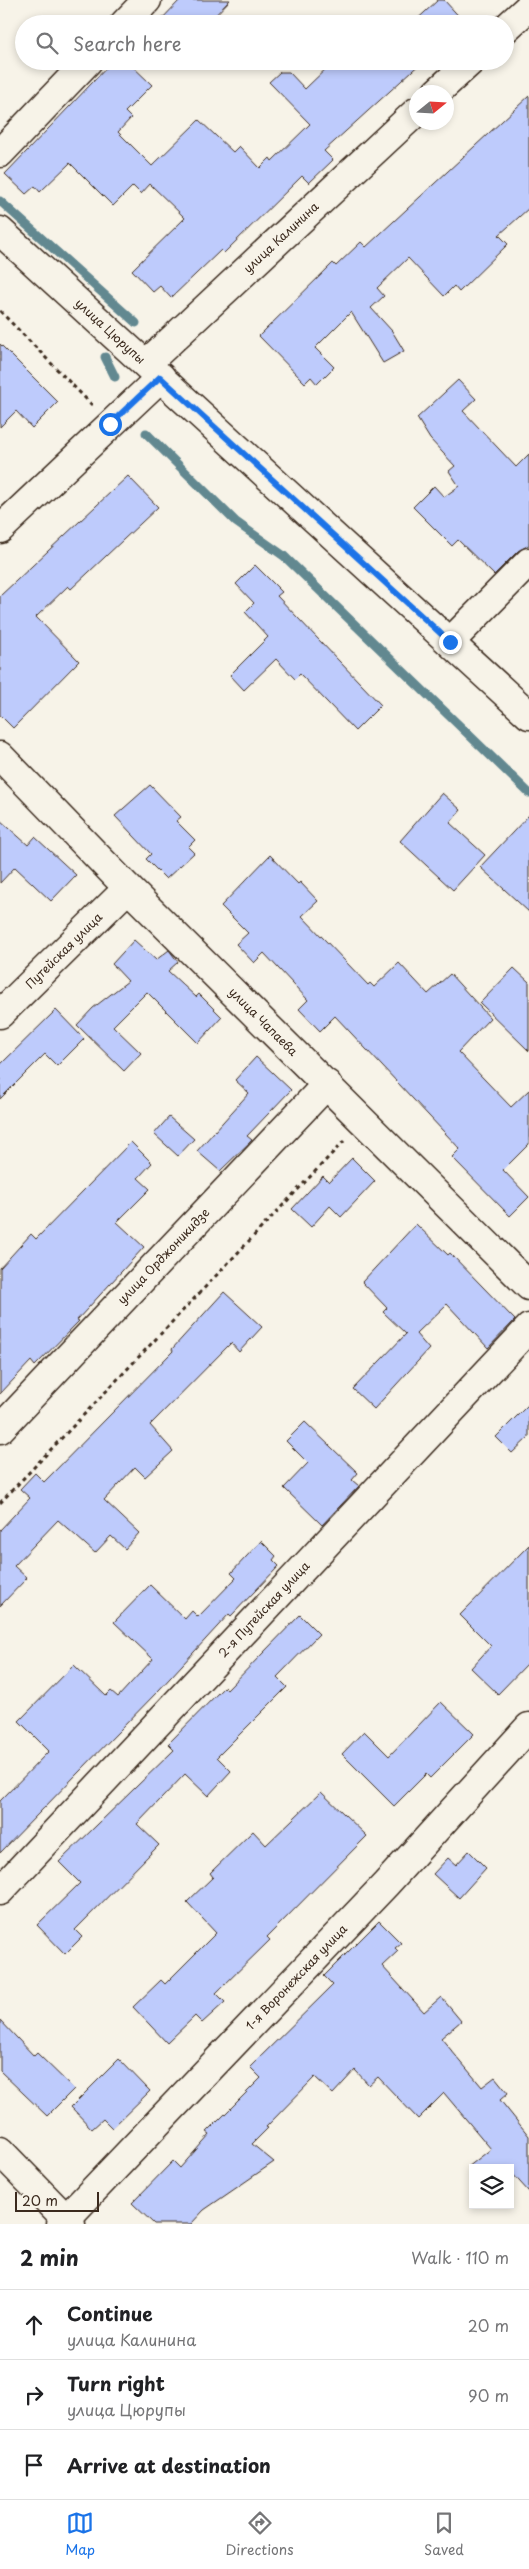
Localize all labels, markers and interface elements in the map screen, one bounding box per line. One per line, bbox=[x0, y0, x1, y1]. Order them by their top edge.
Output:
search box bbox=[15, 15, 514, 70]
icon: search bbox=[33, 29, 61, 57]
text: Search here bbox=[73, 29, 182, 57]
north arrow bbox=[409, 85, 454, 130]
street label: улица Калинина bbox=[239, 197, 323, 277]
street label: улица Цюрупы bbox=[72, 294, 150, 368]
route start bbox=[99, 413, 122, 436]
route end bbox=[439, 631, 462, 654]
street label: Путейская улица bbox=[21, 908, 106, 992]
street label: улица Чапаева bbox=[225, 983, 303, 1060]
street label: улица Орджоникидзе bbox=[113, 1203, 213, 1308]
street label: 2-я Путейская улица bbox=[214, 1557, 314, 1661]
street label: 1-я Воронежская улица bbox=[241, 1920, 351, 2034]
map controls bbox=[469, 2164, 514, 2209]
button: layers bbox=[469, 2164, 514, 2209]
scale bar bbox=[15, 2189, 99, 2212]
text: 20 m bbox=[22, 2190, 58, 2211]
text: 2 min bbox=[20, 2241, 79, 2273]
text: Walk · 110 m bbox=[411, 2245, 509, 2269]
text: Continue bbox=[67, 2299, 153, 2327]
icon: ahead bbox=[20, 2311, 48, 2339]
text: 20 m bbox=[468, 2313, 509, 2337]
text: улица Калинина bbox=[67, 2327, 196, 2351]
text: Turn right bbox=[67, 2369, 165, 2397]
icon: right bbox=[20, 2381, 48, 2409]
text: 90 m bbox=[468, 2383, 509, 2407]
text: улица Цюрупы bbox=[67, 2397, 186, 2421]
icon: arrive bbox=[20, 2451, 48, 2479]
text: Arrive at destination bbox=[67, 2451, 271, 2479]
tab: Map bbox=[65, 2509, 95, 2560]
tab: Directions bbox=[226, 2509, 294, 2560]
tab: Saved bbox=[424, 2509, 464, 2560]

